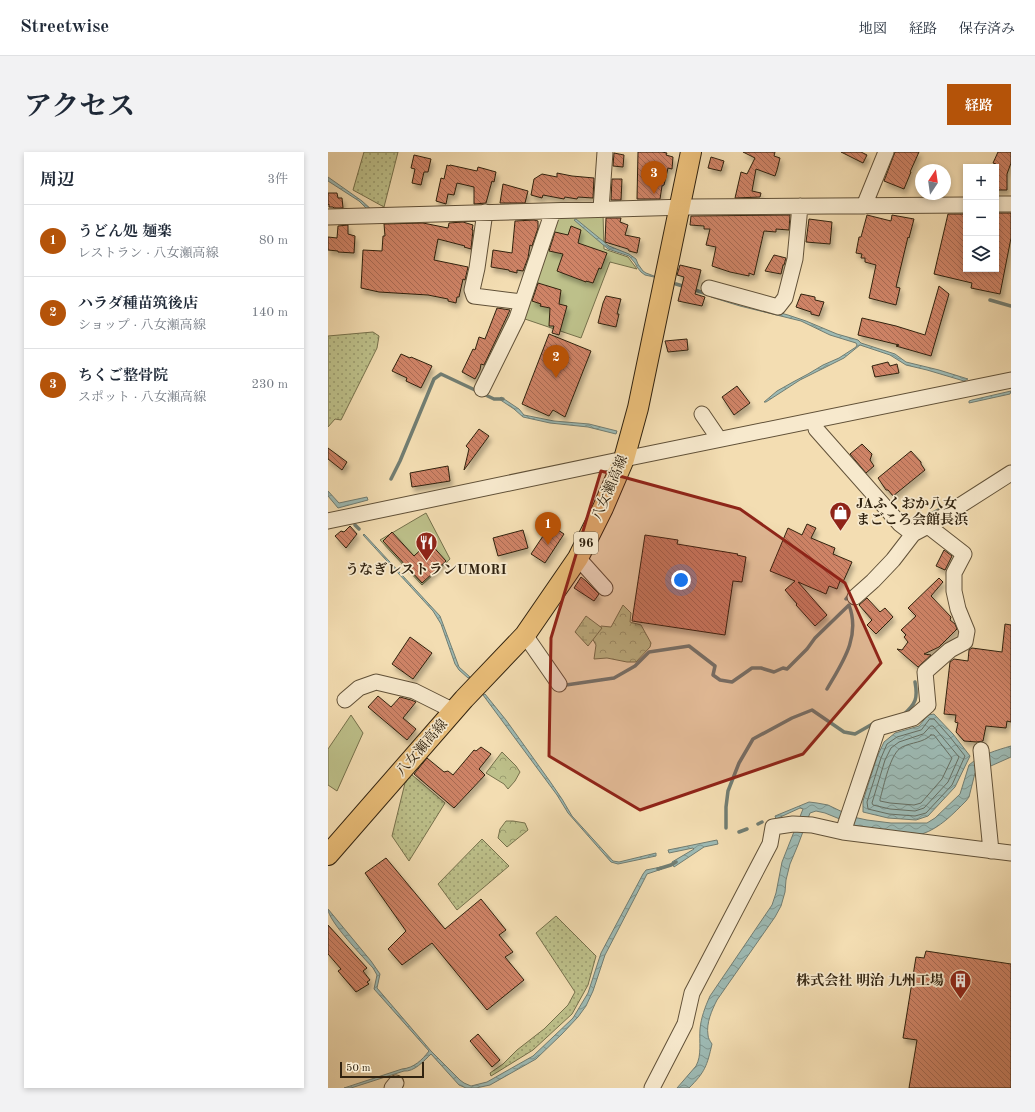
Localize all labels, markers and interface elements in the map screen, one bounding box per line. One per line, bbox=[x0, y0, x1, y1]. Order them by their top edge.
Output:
text: Streetwise bbox=[20, 18, 109, 37]
text: 地図 bbox=[859, 22, 887, 36]
text: 経路 bbox=[909, 22, 937, 36]
text: 保存済み bbox=[959, 22, 1015, 36]
button: 経路 bbox=[947, 84, 1011, 125]
text: アクセス bbox=[24, 94, 135, 122]
pin: 3 bbox=[641, 161, 667, 194]
north arrow bbox=[915, 164, 951, 200]
map controls bbox=[963, 164, 999, 272]
button: + bbox=[963, 164, 999, 200]
text: 周辺 bbox=[40, 172, 74, 189]
text: 3件 bbox=[267, 173, 288, 186]
button: − bbox=[963, 200, 999, 236]
text: うどん処 麺楽 bbox=[78, 225, 172, 240]
text: 1 bbox=[49, 234, 57, 247]
text: 80 m bbox=[259, 234, 288, 247]
button: layers bbox=[963, 236, 999, 272]
text: レストラン · 八女瀬高線 bbox=[78, 247, 219, 260]
text: ハラダ種苗筑後店 bbox=[78, 297, 198, 312]
text: 2 bbox=[49, 306, 57, 319]
text: 140 m bbox=[251, 306, 288, 319]
text: ショップ · 八女瀬高線 bbox=[78, 319, 206, 332]
pin: 2 bbox=[543, 345, 569, 378]
text: ちくご整骨院 bbox=[78, 369, 168, 384]
text: 3 bbox=[49, 378, 57, 391]
text: 230 m bbox=[251, 378, 288, 391]
text: スポット · 八女瀬高線 bbox=[78, 391, 206, 404]
street label: 八女瀬高線 bbox=[589, 453, 630, 523]
place label: JAふくおか八女 まごころ会館長浜 bbox=[856, 496, 969, 527]
shop icon: JAふくおか八女 まごころ会館長浜 bbox=[828, 499, 854, 532]
pin: 1 bbox=[535, 512, 561, 545]
restaurant icon: うなぎレストランUMORI bbox=[413, 529, 439, 562]
road number: 96 bbox=[574, 532, 598, 554]
place label: うなぎレストランUMORI bbox=[345, 562, 507, 577]
your location bbox=[671, 570, 691, 590]
street label: 八女瀬高線 bbox=[393, 716, 450, 779]
building icon: 株式会社 明治 九州工場 bbox=[947, 968, 973, 1001]
place label: 株式会社 明治 九州工場 bbox=[796, 972, 944, 988]
scale bar bbox=[340, 1060, 424, 1079]
text: 50 m bbox=[346, 1063, 371, 1074]

